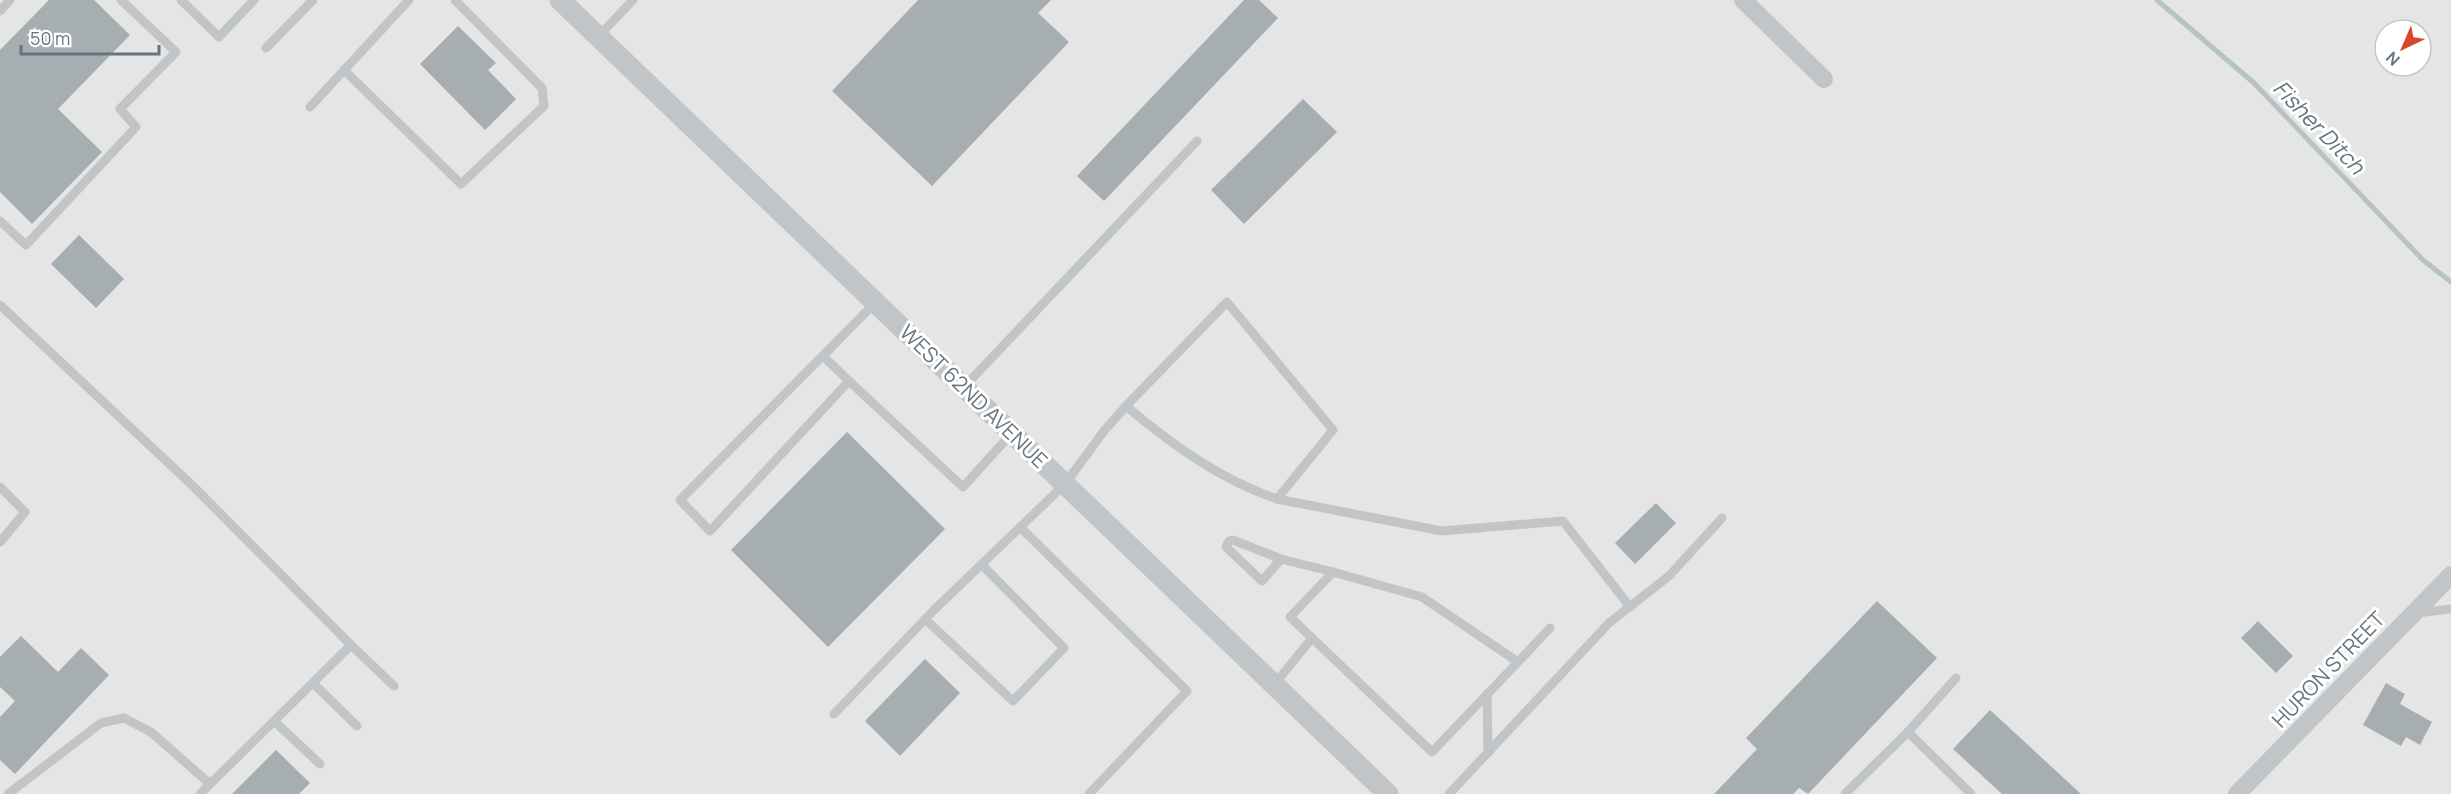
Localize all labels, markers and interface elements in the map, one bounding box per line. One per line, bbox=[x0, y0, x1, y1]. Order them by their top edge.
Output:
scale bar bbox=[21, 18, 159, 56]
north arrow bbox=[2373, 18, 2433, 78]
text: 50 m bbox=[30, 26, 70, 50]
text: N bbox=[2381, 47, 2404, 71]
water label: Fisher Ditch bbox=[2267, 74, 2372, 181]
street label: WEST 62ND AVENUE bbox=[894, 318, 1054, 474]
street label: HURON STREET bbox=[2265, 605, 2391, 733]

